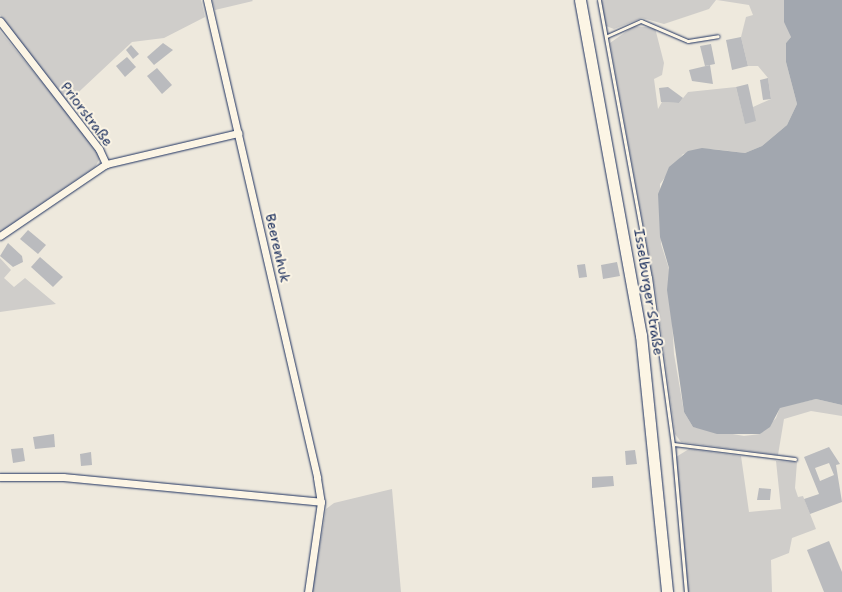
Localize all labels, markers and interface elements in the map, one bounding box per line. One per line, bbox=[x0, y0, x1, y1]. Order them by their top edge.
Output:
street label: Priorstraße bbox=[57, 78, 117, 150]
street label: Beerenhuk bbox=[262, 212, 294, 284]
street label: Isselburger Straße bbox=[631, 228, 667, 356]

